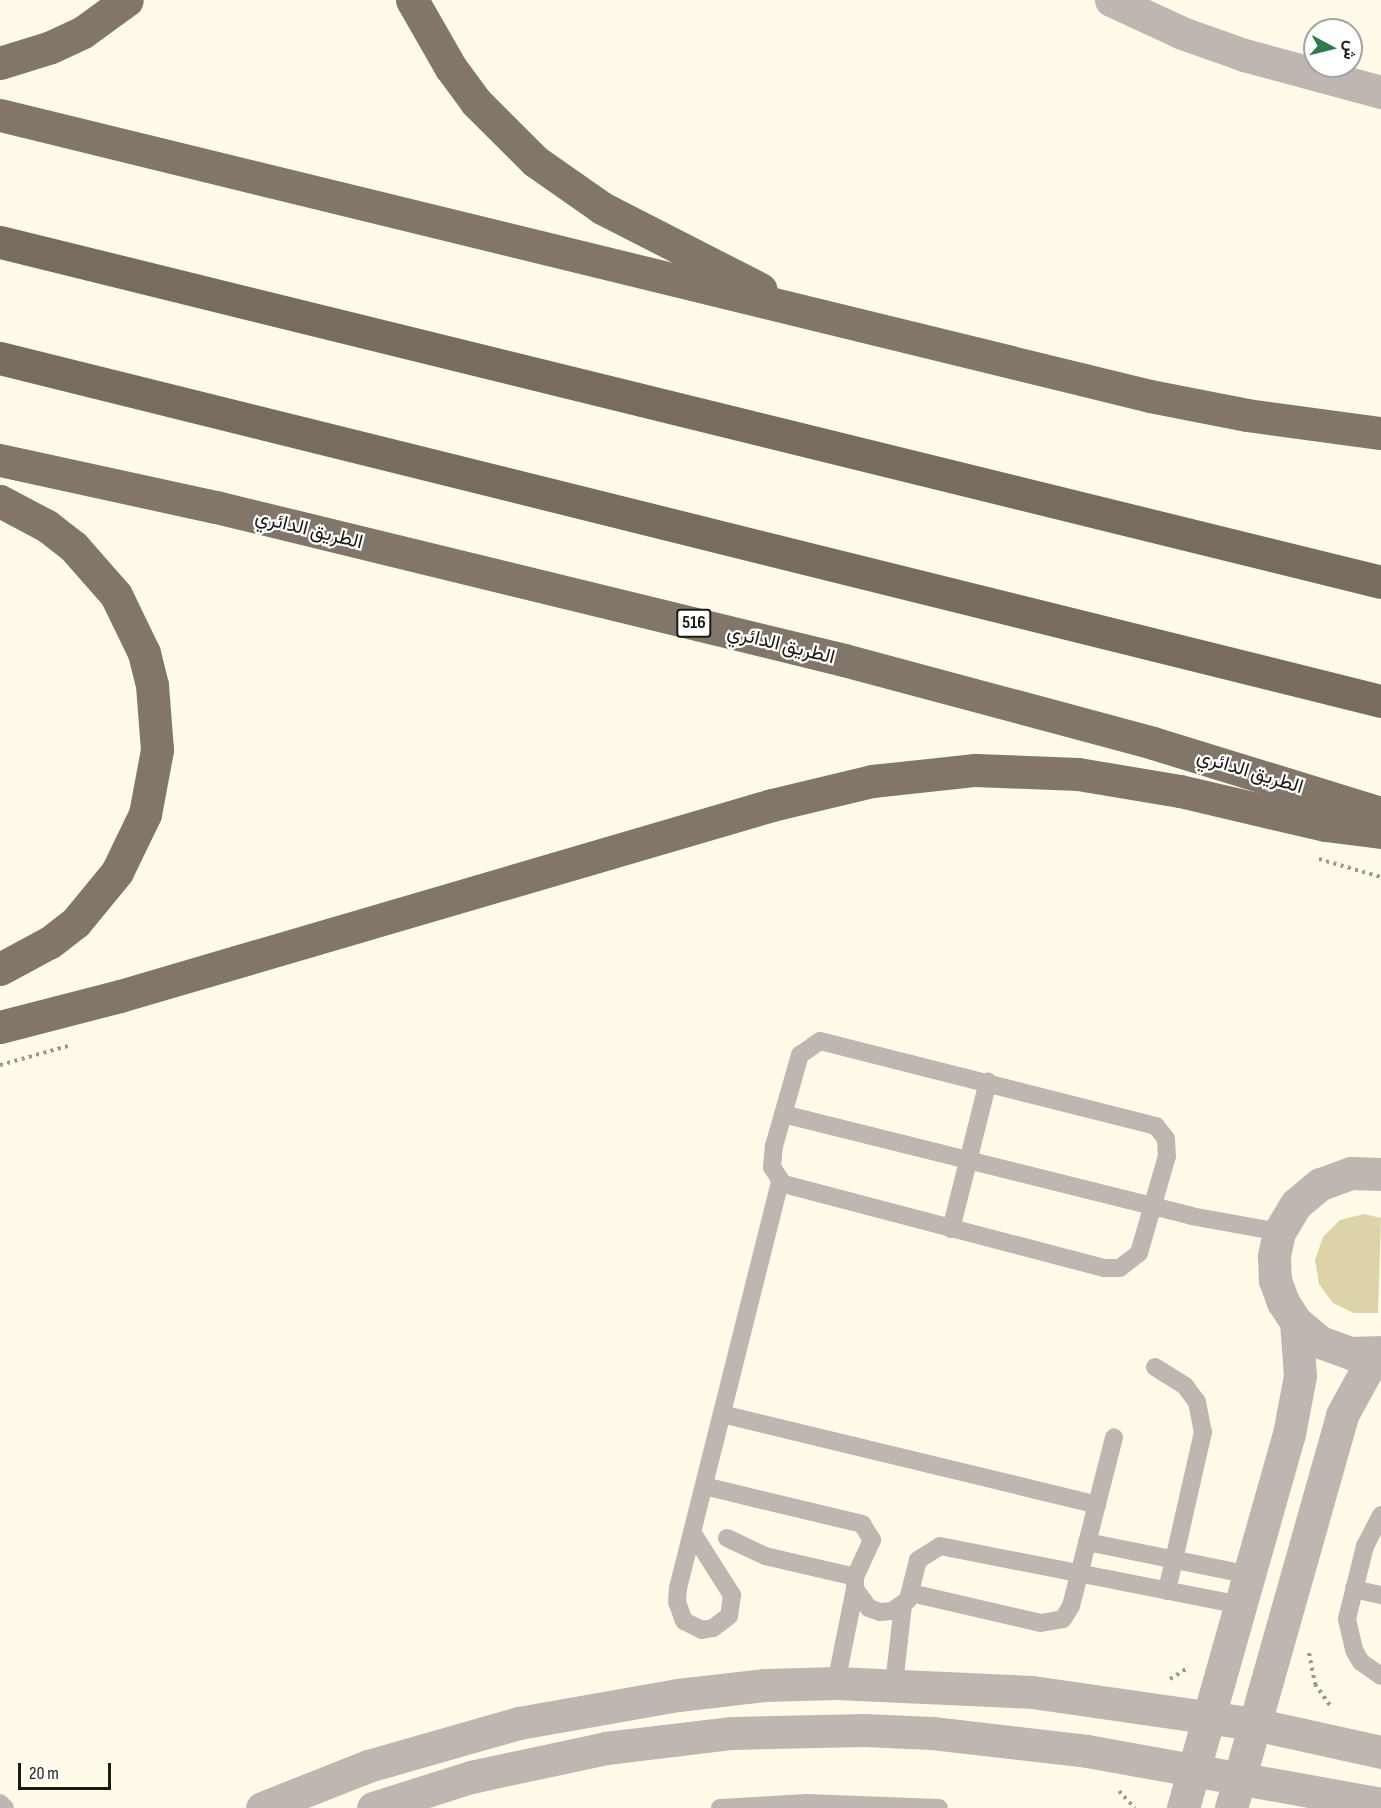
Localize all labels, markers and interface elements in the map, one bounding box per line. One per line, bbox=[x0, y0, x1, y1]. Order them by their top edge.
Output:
north arrow bbox=[1303, 18, 1363, 78]
text: ش bbox=[1339, 39, 1360, 61]
street label: الطريق الدائري bbox=[253, 505, 365, 555]
road number: 516 bbox=[676, 608, 712, 638]
street label: الطريق الدائري bbox=[725, 620, 837, 670]
street label: الطريق الدائري bbox=[1194, 744, 1306, 800]
scale bar bbox=[21, 1751, 114, 1789]
text: 20 m bbox=[29, 1763, 59, 1784]

